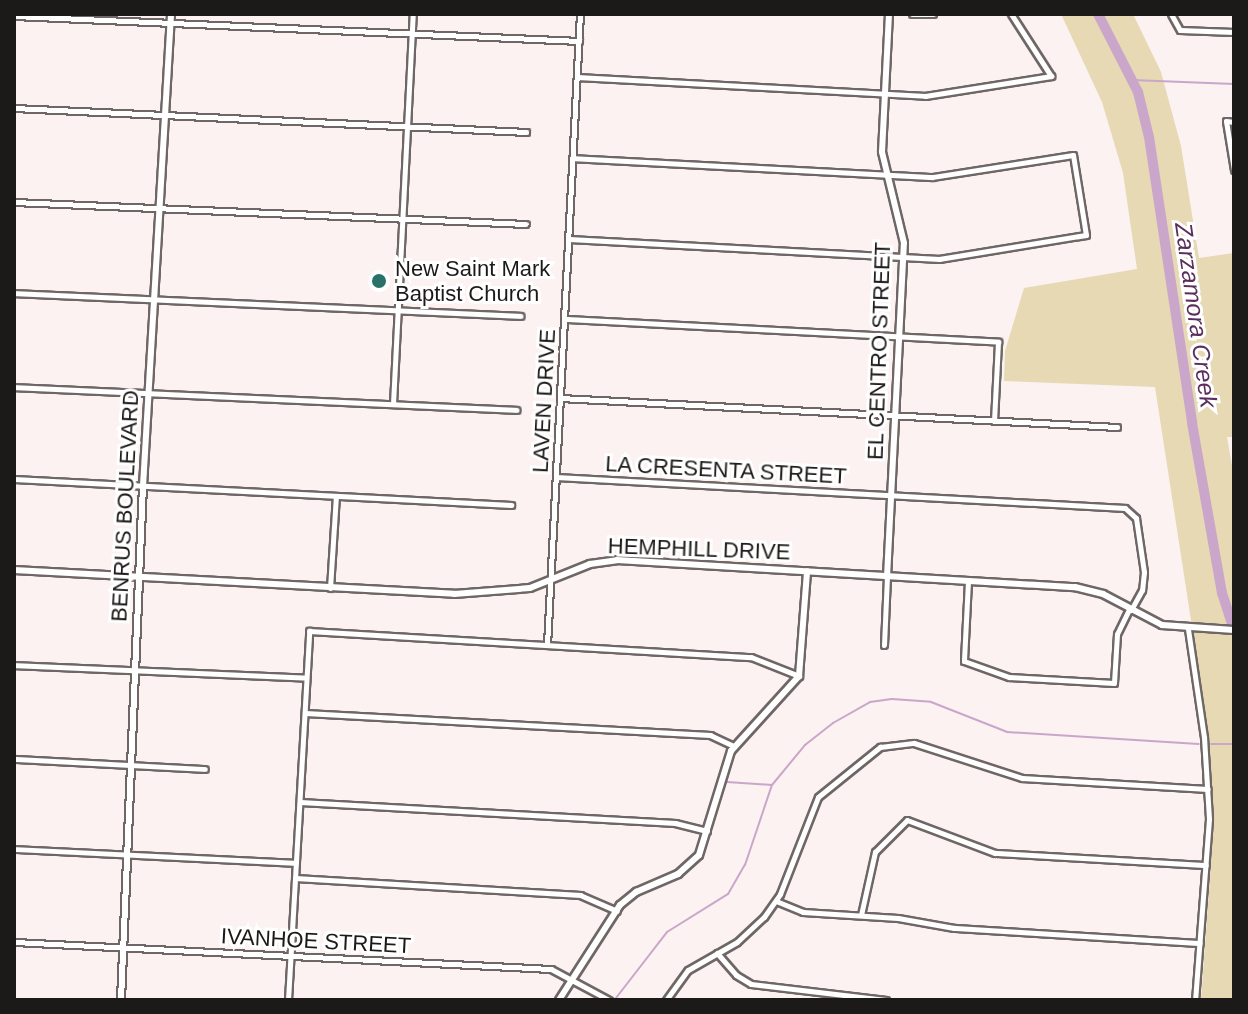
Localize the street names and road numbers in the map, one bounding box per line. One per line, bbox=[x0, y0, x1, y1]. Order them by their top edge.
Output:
street label: EL CENTRO STREET bbox=[862, 241, 896, 461]
street label: LAVEN DRIVE bbox=[527, 328, 561, 474]
street label: BENRUS BOULEVARD bbox=[106, 390, 144, 622]
street label: LA CRESENTA STREET bbox=[603, 450, 849, 490]
street label: HEMPHILL DRIVE bbox=[607, 533, 791, 565]
street label: IVANHOE STREET bbox=[220, 923, 412, 959]

